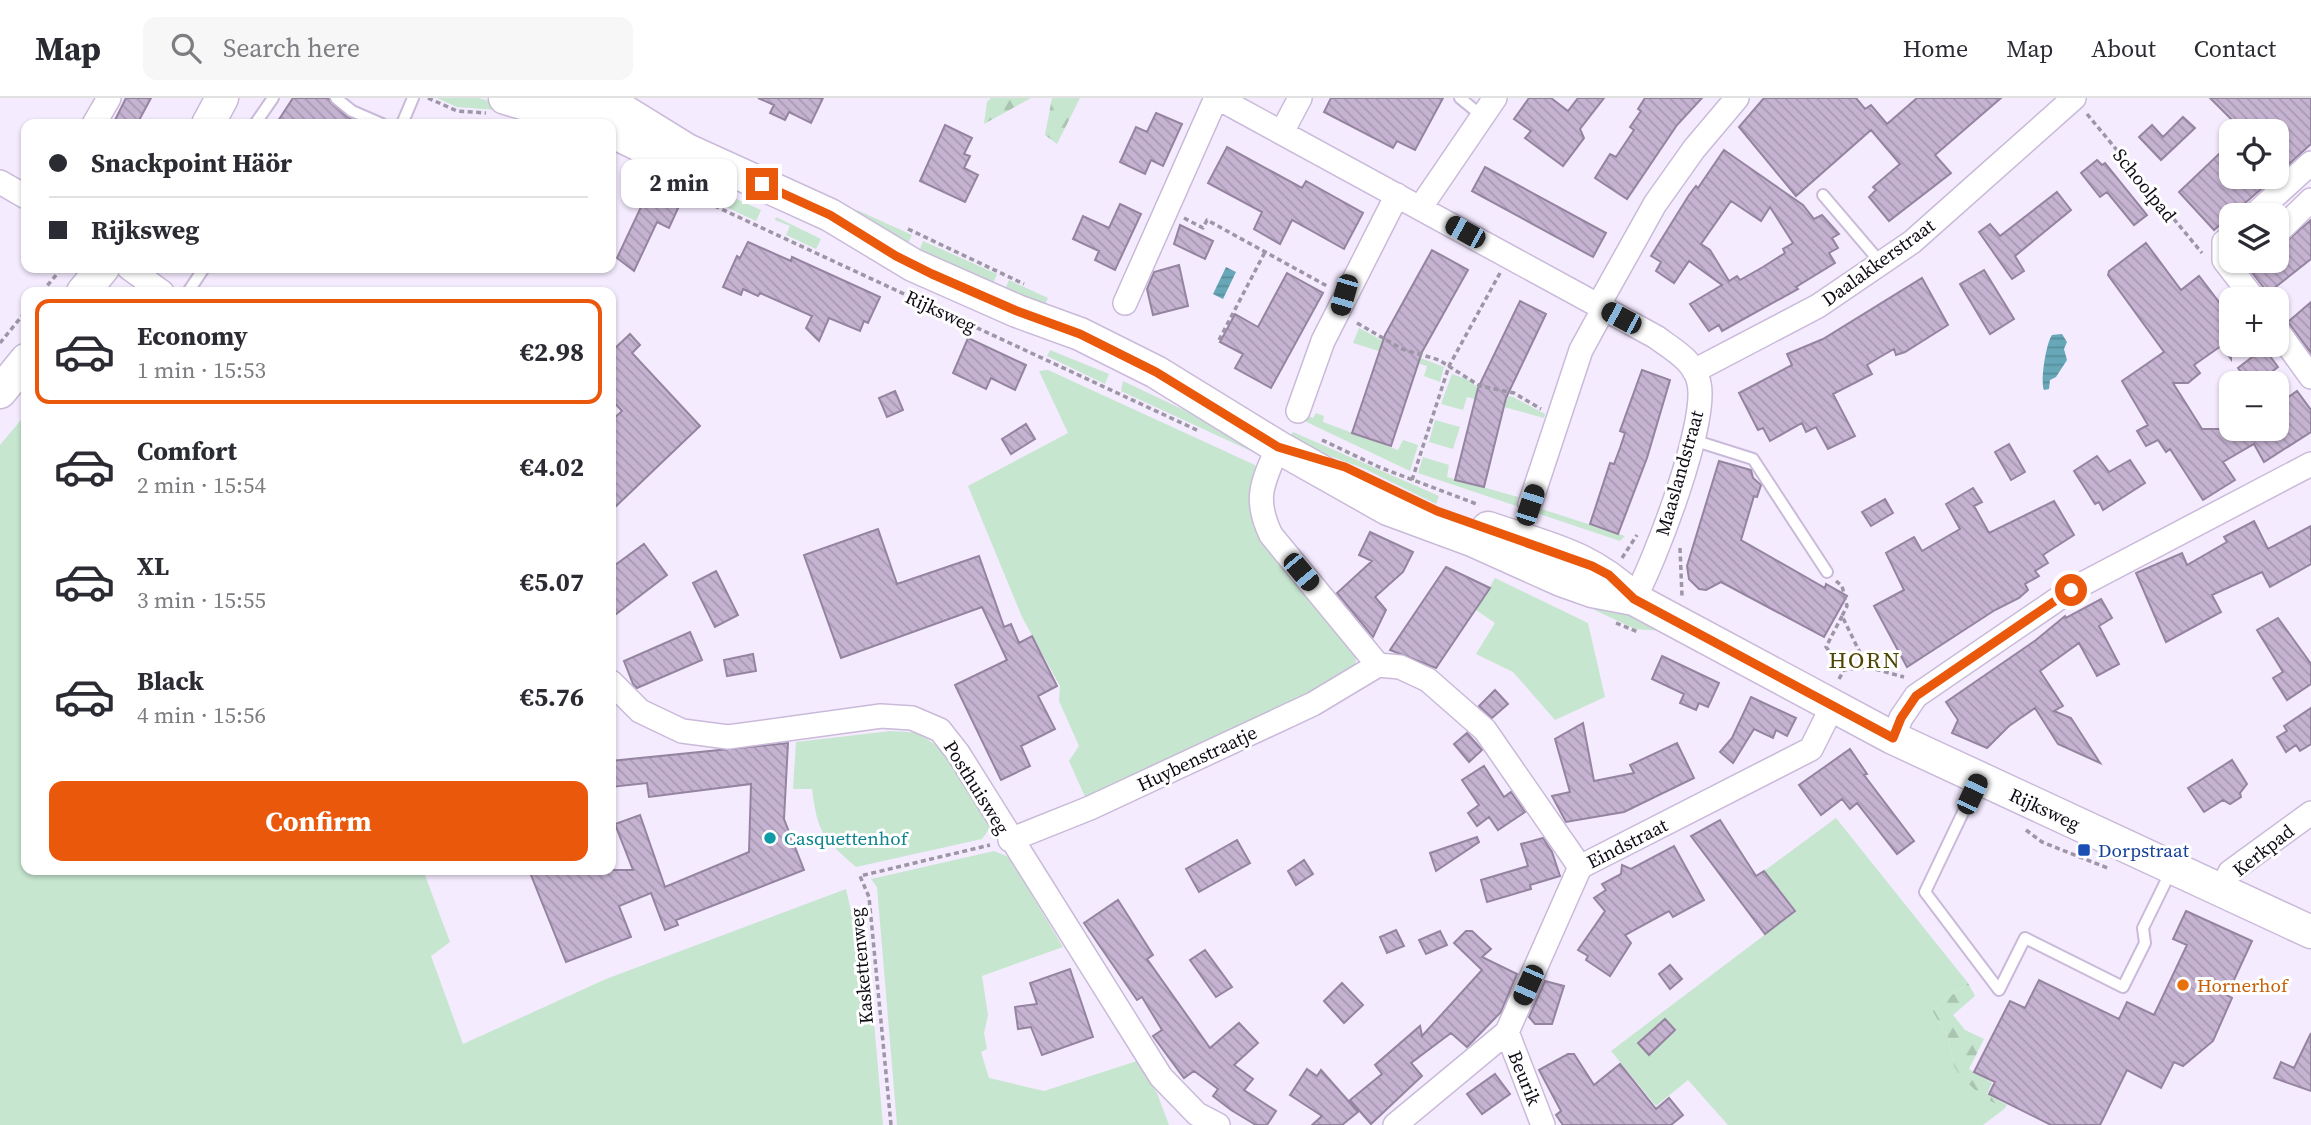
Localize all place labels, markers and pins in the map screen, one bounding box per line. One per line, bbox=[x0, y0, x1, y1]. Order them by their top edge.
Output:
place label: Casquettenhof bbox=[784, 825, 910, 851]
marker: Casquettenhof bbox=[762, 830, 778, 846]
place label: Dorpstraat bbox=[2098, 837, 2190, 863]
marker: Dorpstraat bbox=[2076, 842, 2092, 858]
place label: Hornerhof bbox=[2197, 972, 2290, 998]
marker: Hornerhof bbox=[2175, 977, 2191, 993]

